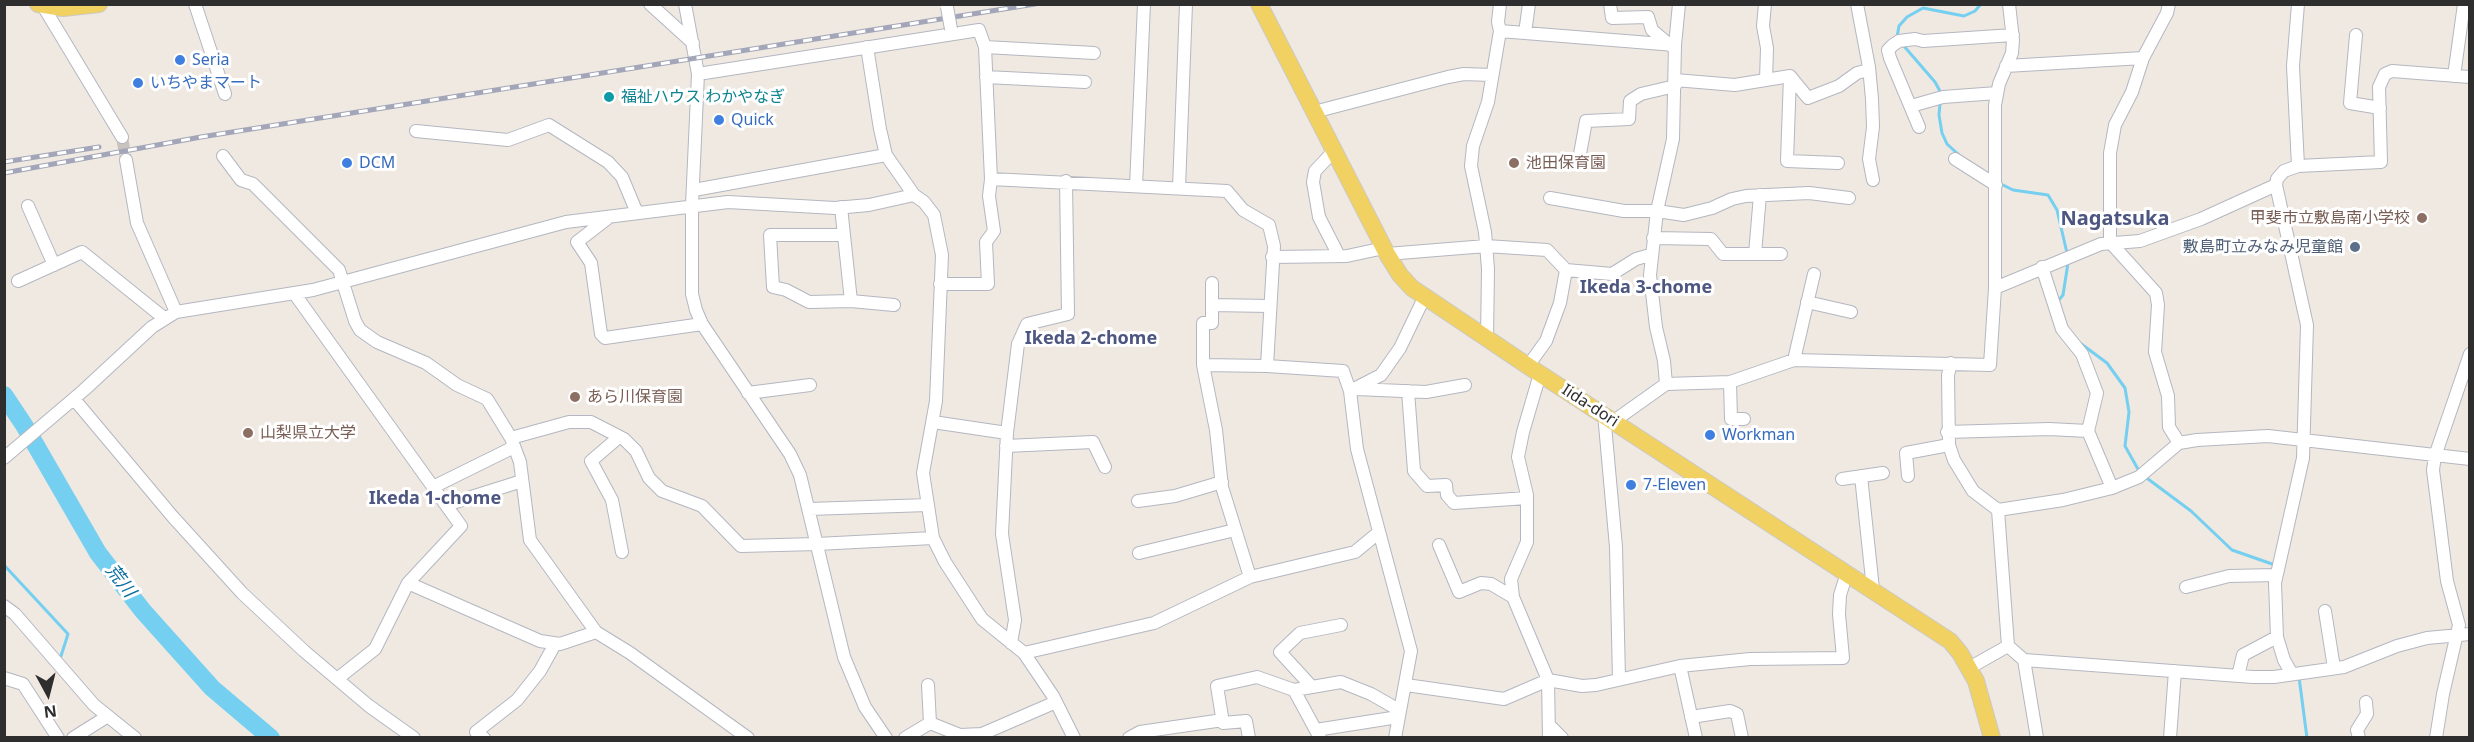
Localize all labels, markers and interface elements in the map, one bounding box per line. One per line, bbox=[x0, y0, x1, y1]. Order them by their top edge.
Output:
place label: Seria bbox=[192, 50, 230, 70]
marker: Seria bbox=[173, 53, 187, 67]
place label: いちやまマート bbox=[150, 73, 262, 93]
marker: いちやまマート bbox=[131, 76, 145, 90]
place label: 福祉ハウス わかやなぎ bbox=[621, 87, 785, 107]
marker: 福祉ハウス わかやなぎ bbox=[602, 90, 616, 104]
place label: Quick bbox=[731, 110, 774, 130]
marker: Quick bbox=[712, 113, 726, 127]
place label: DCM bbox=[359, 153, 395, 173]
place label: 池田保育園 bbox=[1526, 153, 1606, 173]
marker: DCM bbox=[340, 156, 354, 170]
marker: 池田保育園 bbox=[1507, 156, 1521, 170]
district label: Nagatsuka bbox=[2061, 207, 2169, 231]
place label: 甲斐市立敷島南小学校 bbox=[2250, 208, 2410, 228]
marker: 甲斐市立敷島南小学校 bbox=[2415, 211, 2429, 225]
place label: 敷島町立みなみ児童館 bbox=[2183, 237, 2343, 257]
marker: 敷島町立みなみ児童館 bbox=[2348, 240, 2362, 254]
district label: Ikeda 3-chome bbox=[1580, 277, 1712, 299]
district label: Ikeda 2-chome bbox=[1025, 328, 1157, 350]
street label: Iida-dori bbox=[1558, 381, 1622, 431]
place label: あら川保育園 bbox=[587, 387, 683, 407]
marker: あら川保育園 bbox=[568, 390, 582, 404]
place label: 山梨県立大学 bbox=[260, 423, 356, 443]
place label: Workman bbox=[1722, 425, 1795, 445]
marker: 山梨県立大学 bbox=[241, 426, 255, 440]
marker: Workman bbox=[1703, 428, 1717, 442]
place label: 7-Eleven bbox=[1643, 475, 1706, 495]
marker: 7-Eleven bbox=[1624, 478, 1638, 492]
district label: Ikeda 1-chome bbox=[369, 488, 501, 510]
water label: 荒川 bbox=[100, 560, 140, 602]
north arrow bbox=[18, 664, 78, 724]
text: N bbox=[42, 700, 58, 724]

